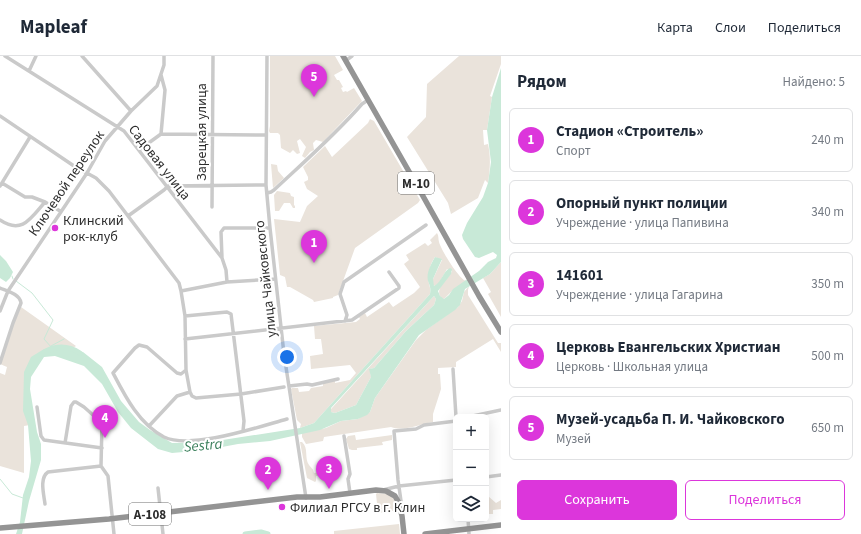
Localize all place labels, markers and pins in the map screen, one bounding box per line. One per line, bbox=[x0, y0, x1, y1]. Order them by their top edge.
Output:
pin: 5 bbox=[301, 64, 327, 97]
place label: Клинский рок-клуб bbox=[63, 211, 124, 247]
marker: Клинский рок-клуб bbox=[50, 223, 60, 233]
pin: 1 bbox=[301, 230, 327, 263]
pin: 4 bbox=[92, 405, 118, 438]
pin: 3 bbox=[316, 456, 342, 489]
pin: 2 bbox=[255, 457, 281, 490]
place label: Филиал РГСУ в г. Клин bbox=[290, 498, 425, 518]
marker: Филиал РГСУ в г. Клин bbox=[277, 502, 287, 512]

